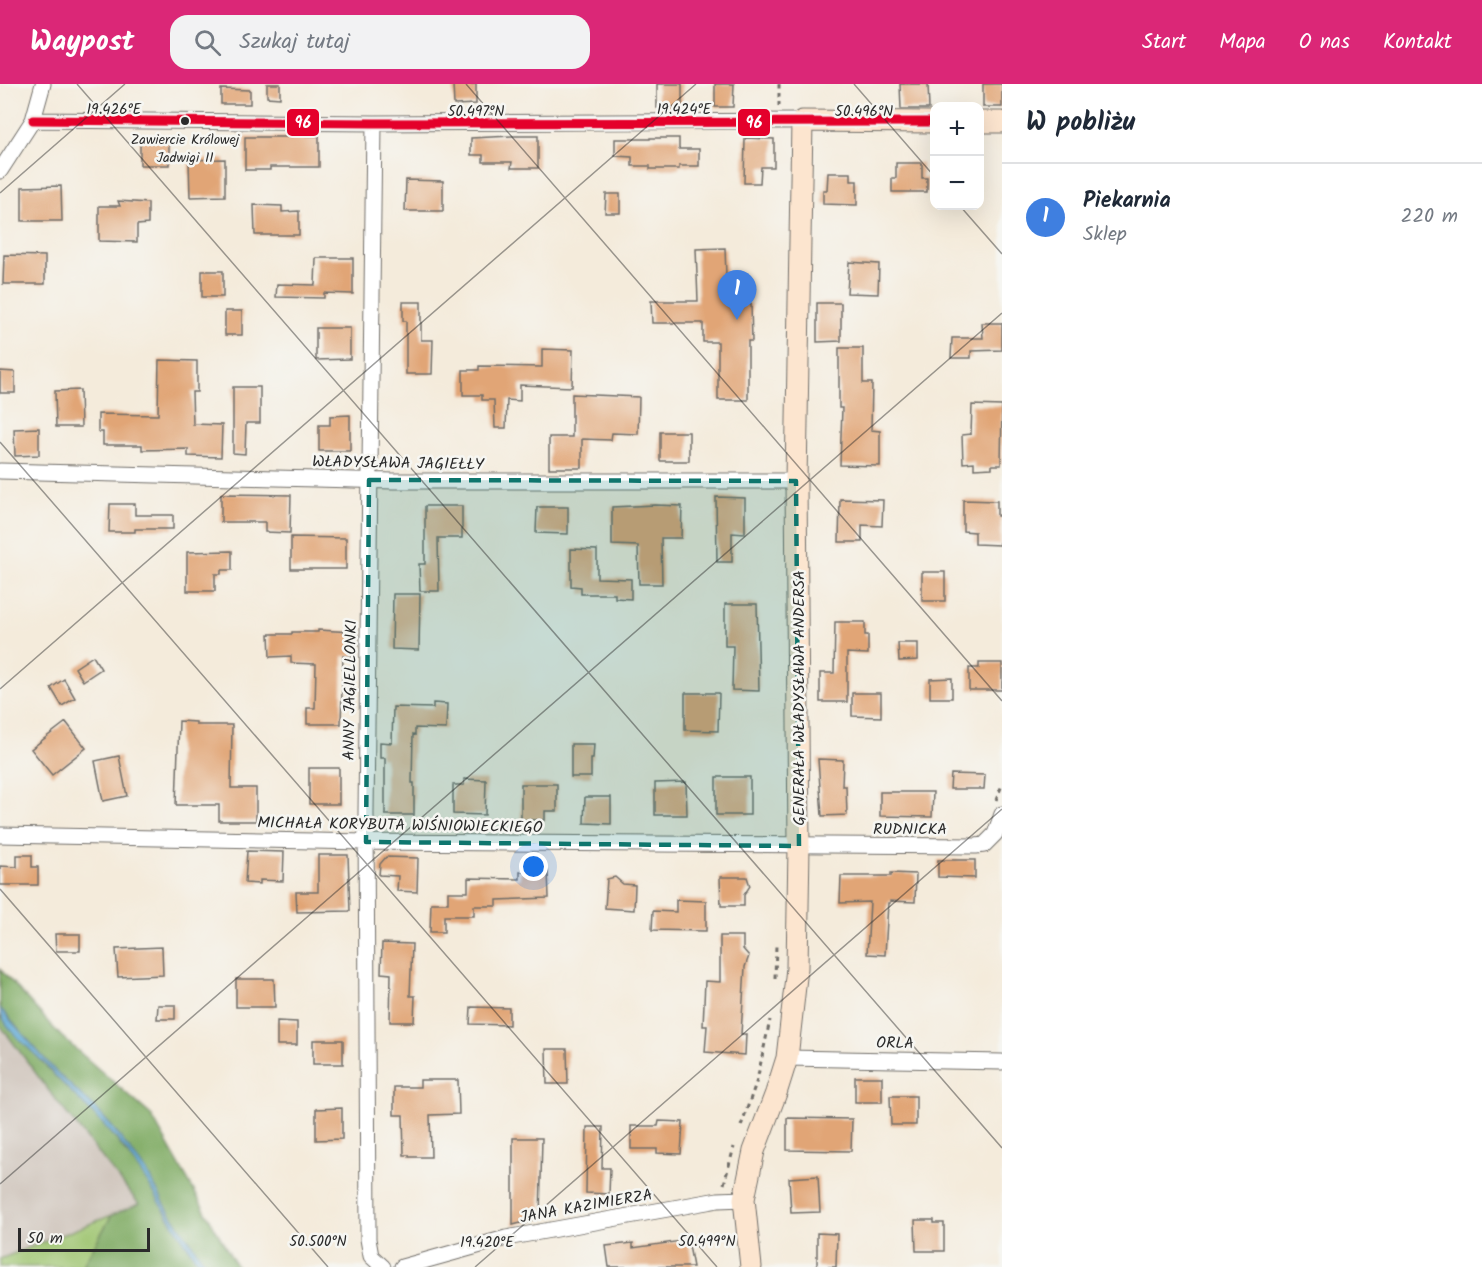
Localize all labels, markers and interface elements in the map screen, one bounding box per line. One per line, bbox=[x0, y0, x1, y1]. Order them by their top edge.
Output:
search box bbox=[170, 15, 590, 69]
text: Waypost bbox=[30, 20, 134, 65]
text: Szukaj tutaj bbox=[239, 25, 350, 60]
icon: search bbox=[191, 26, 224, 59]
text: Start bbox=[1142, 26, 1186, 59]
text: Mapa bbox=[1219, 26, 1266, 59]
text: O nas bbox=[1299, 26, 1350, 59]
text: Kontakt bbox=[1383, 26, 1452, 59]
text: 19.426°E bbox=[87, 98, 143, 122]
text: 19.424°E bbox=[657, 98, 713, 122]
text: 50.497°N bbox=[448, 100, 504, 124]
text: 50.496°N bbox=[835, 100, 893, 124]
map controls bbox=[930, 102, 984, 210]
button: + bbox=[930, 102, 984, 156]
text: W pobliżu bbox=[1026, 102, 1135, 144]
line badge: 96 bbox=[286, 108, 320, 137]
line badge: 96 bbox=[737, 108, 771, 137]
text: 96 bbox=[295, 111, 312, 136]
text: 96 bbox=[746, 111, 763, 136]
marker: Zawiercie Królowej Jadwigi II bbox=[179, 115, 191, 127]
place label: Zawiercie Królowej Jadwigi II bbox=[131, 129, 240, 169]
button: − bbox=[930, 156, 984, 210]
text: Piekarnia bbox=[1083, 184, 1171, 219]
text: 1 bbox=[1042, 201, 1049, 233]
text: 220 m bbox=[1401, 201, 1458, 233]
text: Sklep bbox=[1083, 219, 1126, 251]
pin: 1 bbox=[718, 270, 756, 320]
street label: WŁADYSŁAWA JAGIEŁŁY bbox=[312, 450, 485, 478]
street label: GENERAŁA WŁADYSŁAWA ANDERSA bbox=[787, 570, 812, 826]
street label: ANNY JAGIELLONKI bbox=[337, 619, 364, 761]
street label: MICHAŁA KORYBUTA WIŚNIOWIECKIEGO bbox=[257, 811, 543, 840]
street label: RUDNICKA bbox=[873, 817, 947, 842]
your location bbox=[519, 852, 548, 881]
street label: ORLA bbox=[876, 1031, 914, 1056]
street label: JANA KAZIMIERZA bbox=[518, 1182, 655, 1230]
scale bar bbox=[18, 1225, 150, 1252]
text: 50 m bbox=[27, 1226, 63, 1251]
text: 50.500°N bbox=[289, 1230, 347, 1254]
text: 50.499°N bbox=[678, 1230, 736, 1254]
text: 19.420°E bbox=[460, 1231, 515, 1255]

